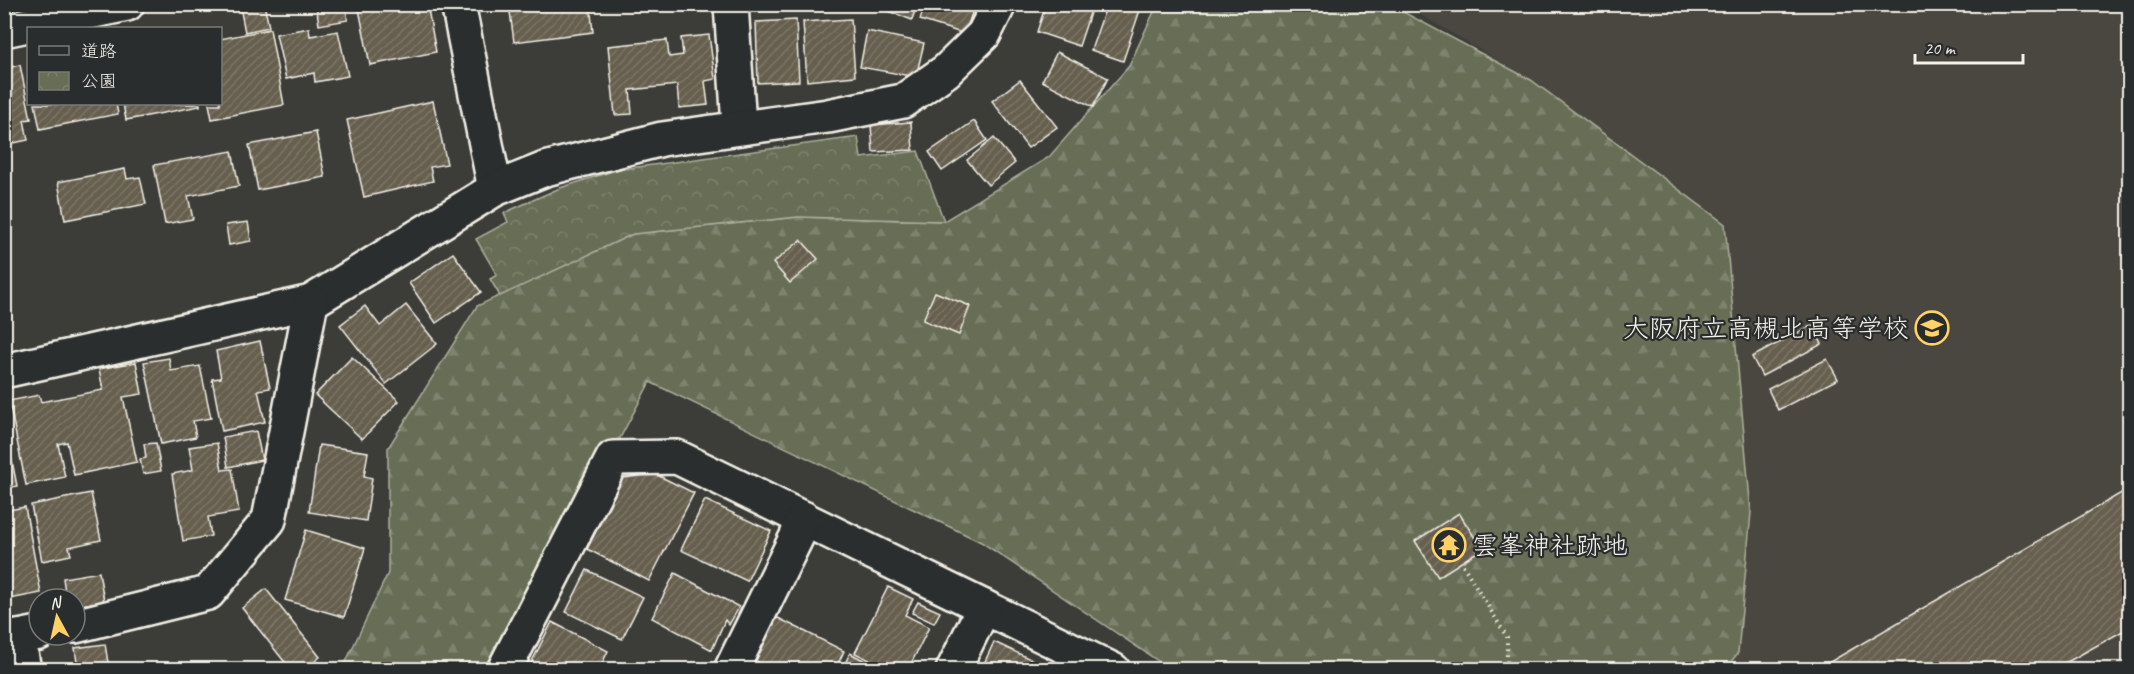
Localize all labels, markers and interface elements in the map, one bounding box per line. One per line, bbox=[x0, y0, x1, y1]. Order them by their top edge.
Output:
legend bbox=[27, 27, 222, 105]
scale bar bbox=[1915, 27, 2023, 65]
text: 20 m bbox=[1924, 37, 1957, 59]
text: 道路 bbox=[81, 40, 117, 62]
text: 公園 bbox=[81, 70, 117, 92]
school or university icon: 大阪府立高槻北高等学校 bbox=[1914, 310, 1950, 346]
place label: 大阪府立高槻北高等学校 bbox=[1623, 312, 1909, 345]
temple icon: 雲峯神社跡地 bbox=[1431, 527, 1467, 563]
place label: 雲峯神社跡地 bbox=[1472, 529, 1628, 562]
north arrow bbox=[27, 587, 87, 647]
text: N bbox=[49, 592, 64, 614]

